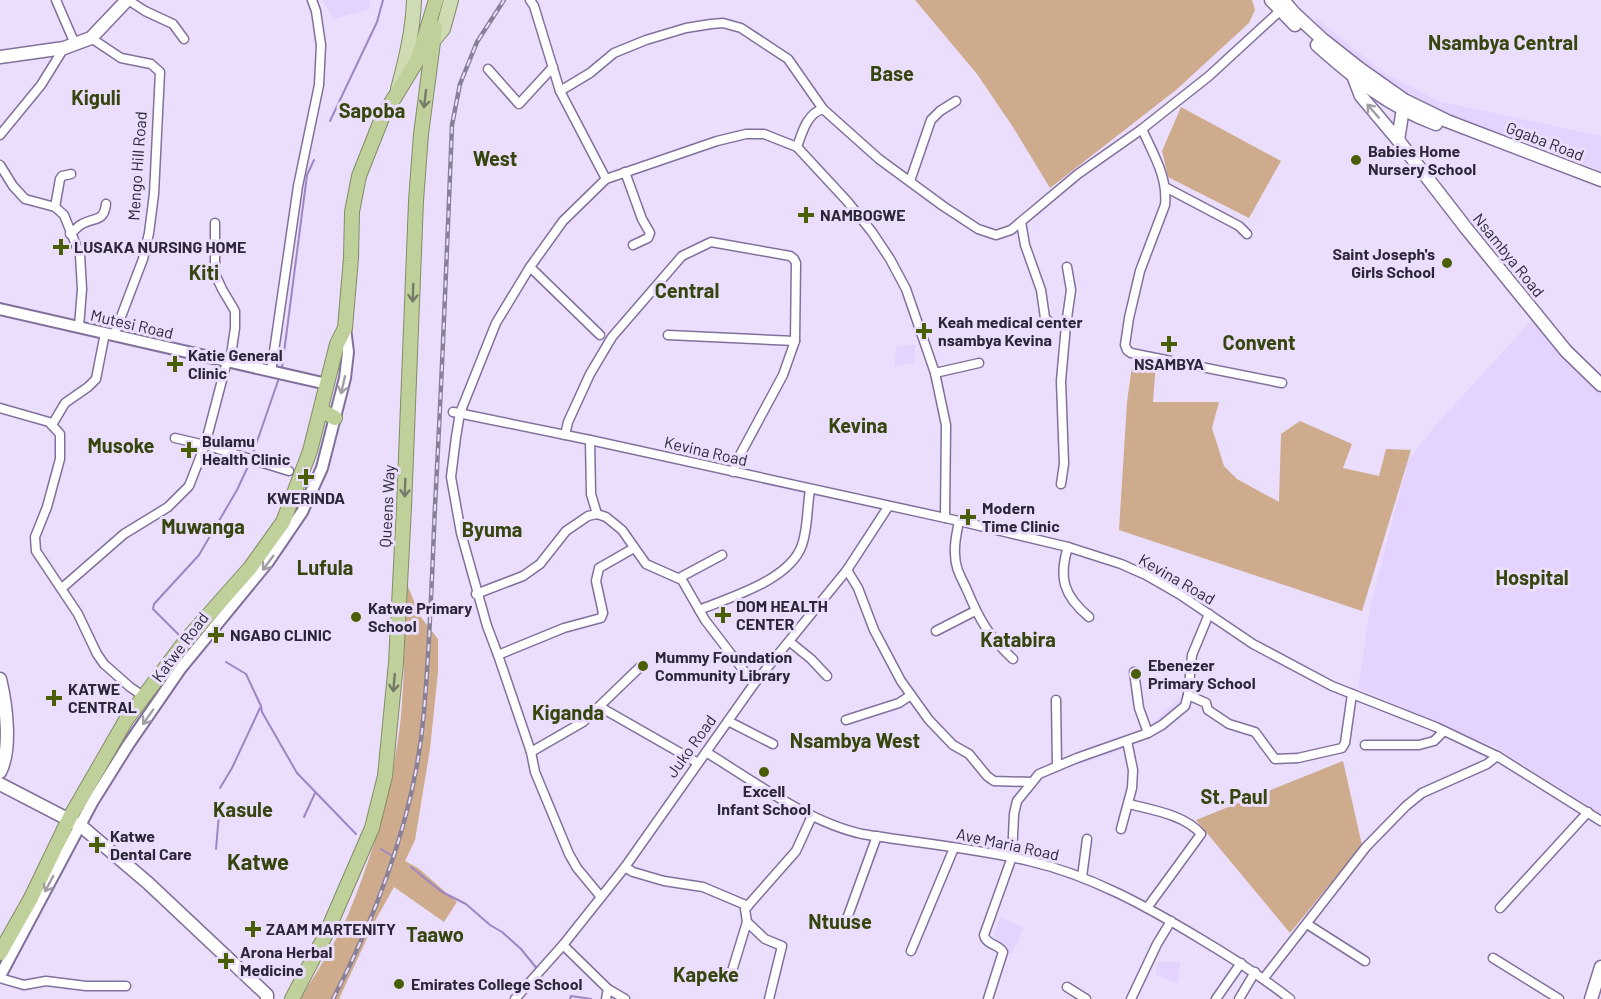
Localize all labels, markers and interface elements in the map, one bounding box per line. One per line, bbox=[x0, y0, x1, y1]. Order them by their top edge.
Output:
district label: Nsambya Central bbox=[1428, 30, 1578, 54]
district label: Base bbox=[870, 61, 914, 85]
district label: Kiguli bbox=[71, 85, 121, 109]
one-way arrow bbox=[420, 88, 431, 108]
district label: Sapoba bbox=[339, 98, 405, 122]
one-way arrow bbox=[1367, 103, 1380, 119]
street label: Mengo Hill Road bbox=[123, 111, 150, 221]
street label: Ggaba Road bbox=[1504, 117, 1587, 164]
place label: Babies Home Nursery School bbox=[1368, 141, 1476, 178]
district label: West bbox=[473, 146, 517, 170]
marker: Babies Home Nursery School bbox=[1349, 153, 1363, 167]
place label: NAMBOGWE bbox=[820, 205, 906, 224]
marker: NAMBOGWE bbox=[797, 206, 815, 224]
street label: Nsambya Road bbox=[1470, 209, 1549, 300]
place label: LUSAKA NURSING HOME bbox=[74, 237, 246, 256]
marker: LUSAKA NURSING HOME bbox=[52, 238, 70, 256]
place label: Saint Joseph's Girls School bbox=[1333, 244, 1435, 281]
marker: Saint Joseph's Girls School bbox=[1440, 256, 1454, 270]
district label: Kiti bbox=[189, 260, 219, 284]
district label: Central bbox=[655, 278, 719, 302]
one-way arrow bbox=[407, 283, 418, 303]
street label: Mutesi Road bbox=[89, 305, 175, 342]
place label: Keah medical center nsambya Kevina bbox=[938, 312, 1083, 349]
marker: Keah medical center nsambya Kevina bbox=[915, 322, 933, 340]
district label: Convent bbox=[1223, 330, 1295, 354]
marker: NSAMBYA bbox=[1160, 335, 1178, 353]
place label: Katie General Clinic bbox=[188, 345, 283, 382]
place label: NSAMBYA bbox=[1134, 354, 1204, 373]
marker: Katie General Clinic bbox=[166, 355, 184, 373]
one-way arrow bbox=[337, 375, 348, 394]
district label: Kevina bbox=[828, 413, 888, 437]
place label: Bulamu Health Clinic bbox=[202, 431, 291, 468]
street label: Kevina Road bbox=[663, 432, 750, 469]
district label: Musoke bbox=[87, 433, 155, 457]
marker: Bulamu Health Clinic bbox=[180, 441, 198, 459]
street label: Queens Way bbox=[375, 463, 398, 548]
marker: KWERINDA bbox=[297, 468, 315, 486]
one-way arrow bbox=[399, 478, 411, 498]
place label: KWERINDA bbox=[267, 488, 345, 507]
place label: Modern Time Clinic bbox=[982, 498, 1060, 535]
marker: Modern Time Clinic bbox=[959, 508, 977, 526]
district label: Muwanga bbox=[161, 514, 245, 538]
district label: Byuma bbox=[462, 517, 522, 541]
street label: Kevina Road bbox=[1136, 549, 1219, 608]
one-way arrow bbox=[261, 554, 274, 570]
district label: Lufula bbox=[297, 555, 353, 579]
district label: Hospital bbox=[1495, 565, 1569, 589]
place label: DOM HEALTH CENTER bbox=[736, 596, 828, 633]
place label: Katwe Primary School bbox=[368, 598, 472, 635]
marker: DOM HEALTH CENTER bbox=[714, 606, 732, 624]
street label: Katwe Road bbox=[147, 608, 212, 685]
marker: Katwe Primary School bbox=[349, 610, 363, 624]
place label: NGABO CLINIC bbox=[230, 625, 332, 644]
marker: NGABO CLINIC bbox=[207, 626, 225, 644]
district label: Katabira bbox=[980, 627, 1056, 651]
place label: Mummy Foundation Community Library bbox=[655, 647, 792, 684]
place label: Ebenezer Primary School bbox=[1148, 655, 1256, 692]
marker: Mummy Foundation Community Library bbox=[636, 659, 650, 673]
marker: Ebenezer Primary School bbox=[1129, 667, 1143, 681]
one-way arrow bbox=[388, 672, 399, 692]
place label: KATWE CENTRAL bbox=[68, 679, 137, 716]
marker: KATWE CENTRAL bbox=[45, 689, 63, 707]
district label: Kiganda bbox=[532, 700, 604, 724]
one-way arrow bbox=[142, 708, 154, 724]
street label: Juko Road bbox=[662, 711, 720, 781]
district label: Nsambya West bbox=[790, 728, 920, 752]
marker: Excell Infant School bbox=[757, 765, 771, 779]
place label: Excell Infant School bbox=[717, 781, 811, 818]
district label: St. Paul bbox=[1200, 784, 1268, 808]
district label: Kasule bbox=[213, 797, 273, 821]
street label: Ave Maria Road bbox=[955, 823, 1061, 864]
place label: Katwe Dental Care bbox=[110, 826, 192, 863]
marker: Katwe Dental Care bbox=[88, 836, 106, 854]
district label: Katwe bbox=[227, 848, 289, 874]
one-way arrow bbox=[43, 875, 55, 893]
district label: Ntuuse bbox=[808, 909, 872, 933]
place label: ZAAM MARTENITY bbox=[266, 919, 396, 938]
marker: ZAAM MARTENITY bbox=[244, 920, 262, 938]
district label: Taawo bbox=[406, 922, 464, 946]
place label: Arona Herbal Medicine bbox=[240, 942, 332, 979]
marker: Arona Herbal Medicine bbox=[217, 952, 235, 970]
district label: Kapeke bbox=[673, 962, 739, 986]
place label: Emirates College School bbox=[411, 974, 583, 993]
marker: Emirates College School bbox=[392, 977, 406, 991]

